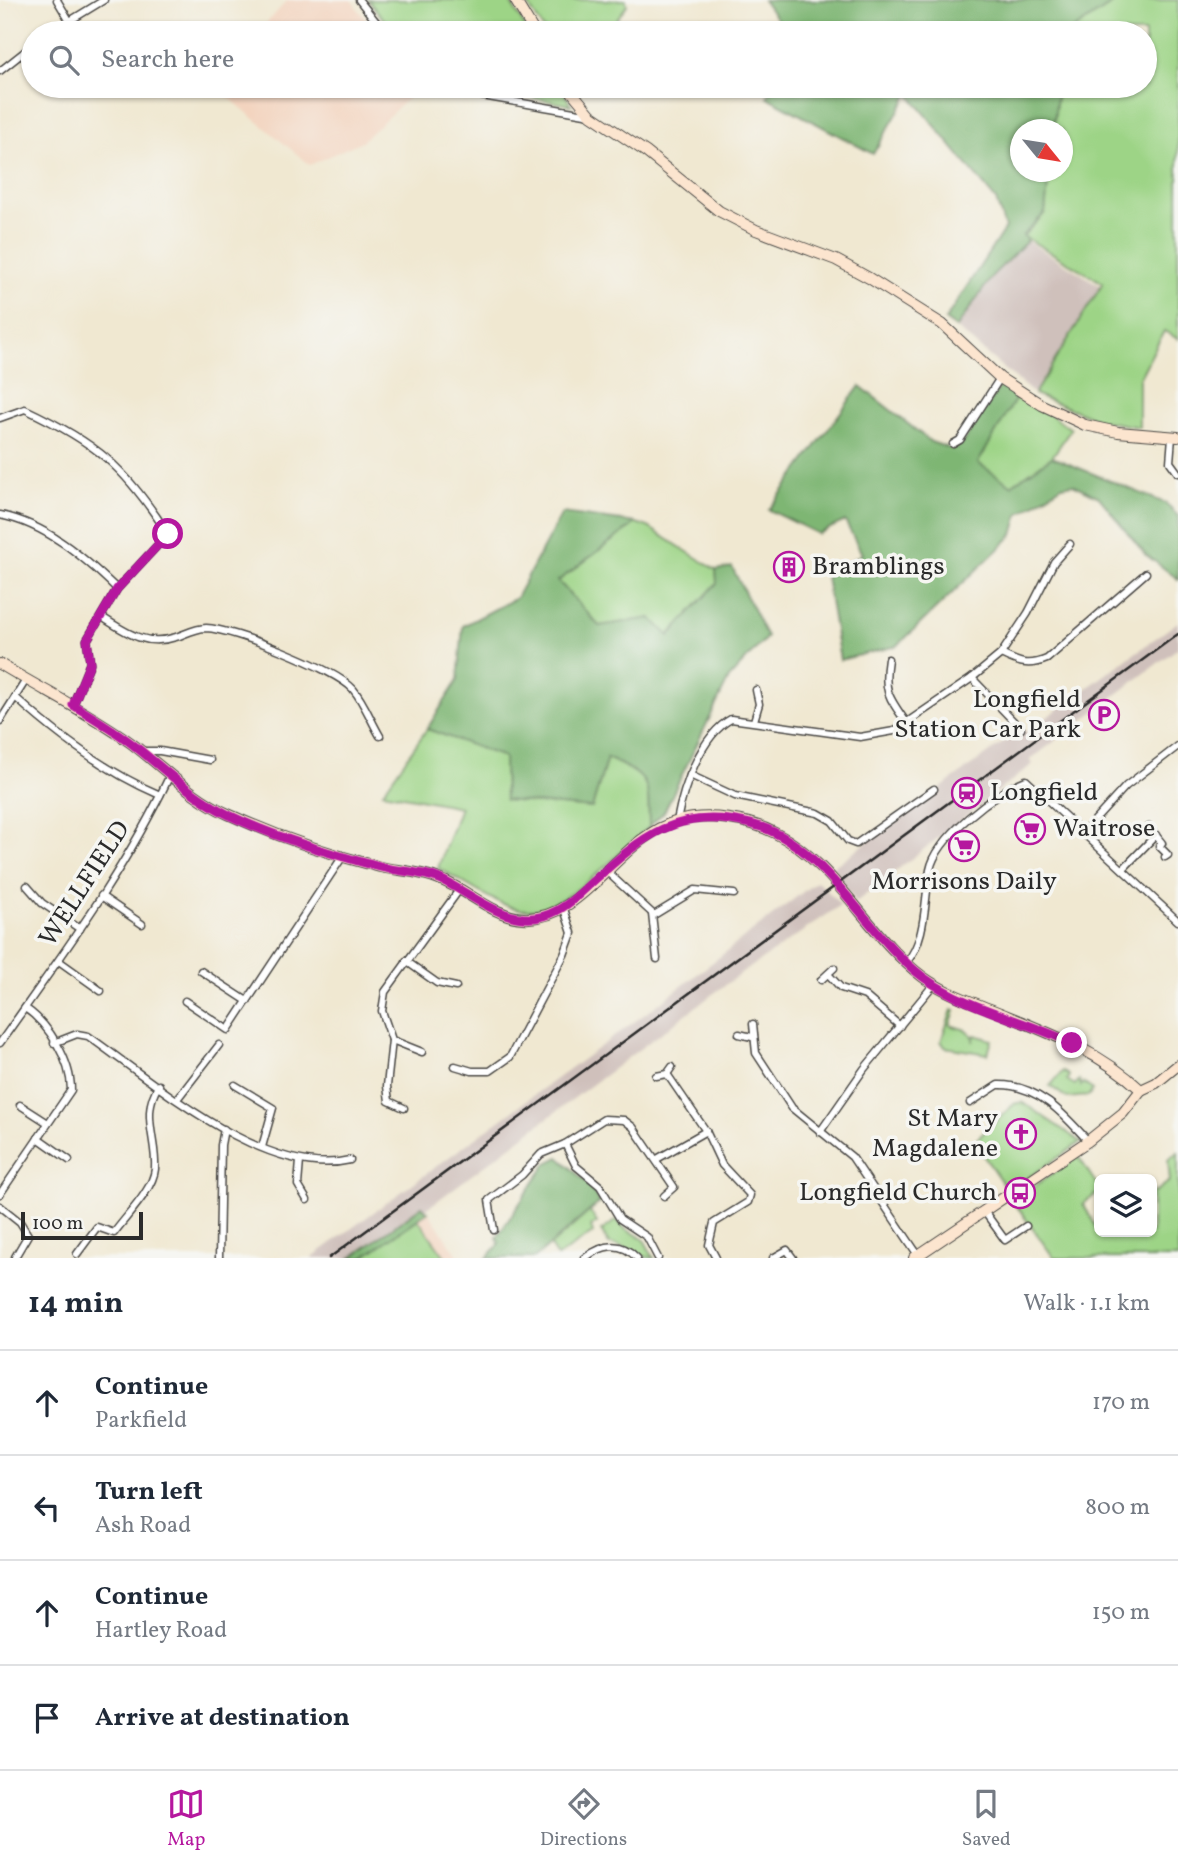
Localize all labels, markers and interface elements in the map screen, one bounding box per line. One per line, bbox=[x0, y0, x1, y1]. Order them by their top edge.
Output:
search box bbox=[21, 21, 1157, 98]
icon: search bbox=[45, 41, 83, 79]
text: Search here bbox=[101, 42, 234, 78]
north arrow bbox=[1010, 119, 1073, 182]
route start bbox=[152, 518, 183, 549]
place label: Bramblings bbox=[812, 549, 945, 585]
building icon: Bramblings bbox=[772, 550, 806, 584]
place label: Longfield Station Car Park bbox=[894, 682, 1081, 748]
parking icon: Longfield Station Car Park bbox=[1087, 698, 1121, 732]
place label: Longfield bbox=[990, 775, 1098, 811]
station icon: Longfield bbox=[950, 776, 984, 810]
place label: Waitrose bbox=[1053, 811, 1155, 847]
supermarket icon: Waitrose bbox=[1013, 812, 1047, 846]
street label: WELLFIELD bbox=[31, 814, 139, 954]
supermarket icon: Morrisons Daily bbox=[947, 829, 981, 863]
place label: Morrisons Daily bbox=[871, 864, 1057, 900]
route end bbox=[1056, 1027, 1087, 1058]
place label: St Mary Magdalene bbox=[872, 1101, 998, 1167]
church icon: St Mary Magdalene bbox=[1004, 1117, 1038, 1151]
map controls bbox=[1094, 1174, 1157, 1237]
button: layers bbox=[1094, 1174, 1157, 1237]
place label: Longfield Church bbox=[799, 1175, 997, 1211]
bus stop icon: Longfield Church bbox=[1003, 1176, 1037, 1210]
scale bar bbox=[21, 1209, 144, 1241]
text: 100 m bbox=[32, 1211, 83, 1237]
text: 14 min bbox=[28, 1283, 124, 1325]
text: Walk · 1.1 km bbox=[1023, 1288, 1150, 1320]
text: Continue bbox=[95, 1369, 208, 1405]
icon: ahead bbox=[28, 1384, 66, 1422]
text: 170 m bbox=[1092, 1387, 1150, 1419]
text: Parkfield bbox=[95, 1405, 187, 1437]
text: Turn left bbox=[95, 1474, 203, 1510]
icon: left bbox=[28, 1489, 66, 1527]
text: 800 m bbox=[1085, 1492, 1150, 1524]
text: Ash Road bbox=[95, 1510, 191, 1542]
text: Continue bbox=[95, 1579, 208, 1615]
icon: ahead bbox=[28, 1594, 66, 1632]
text: 150 m bbox=[1092, 1597, 1150, 1629]
text: Hartley Road bbox=[95, 1615, 227, 1647]
icon: arrive bbox=[28, 1699, 66, 1737]
text: Arrive at destination bbox=[95, 1700, 350, 1736]
tab: Map bbox=[167, 1785, 205, 1853]
tab: Directions bbox=[540, 1785, 627, 1853]
tab: Saved bbox=[962, 1785, 1011, 1853]

